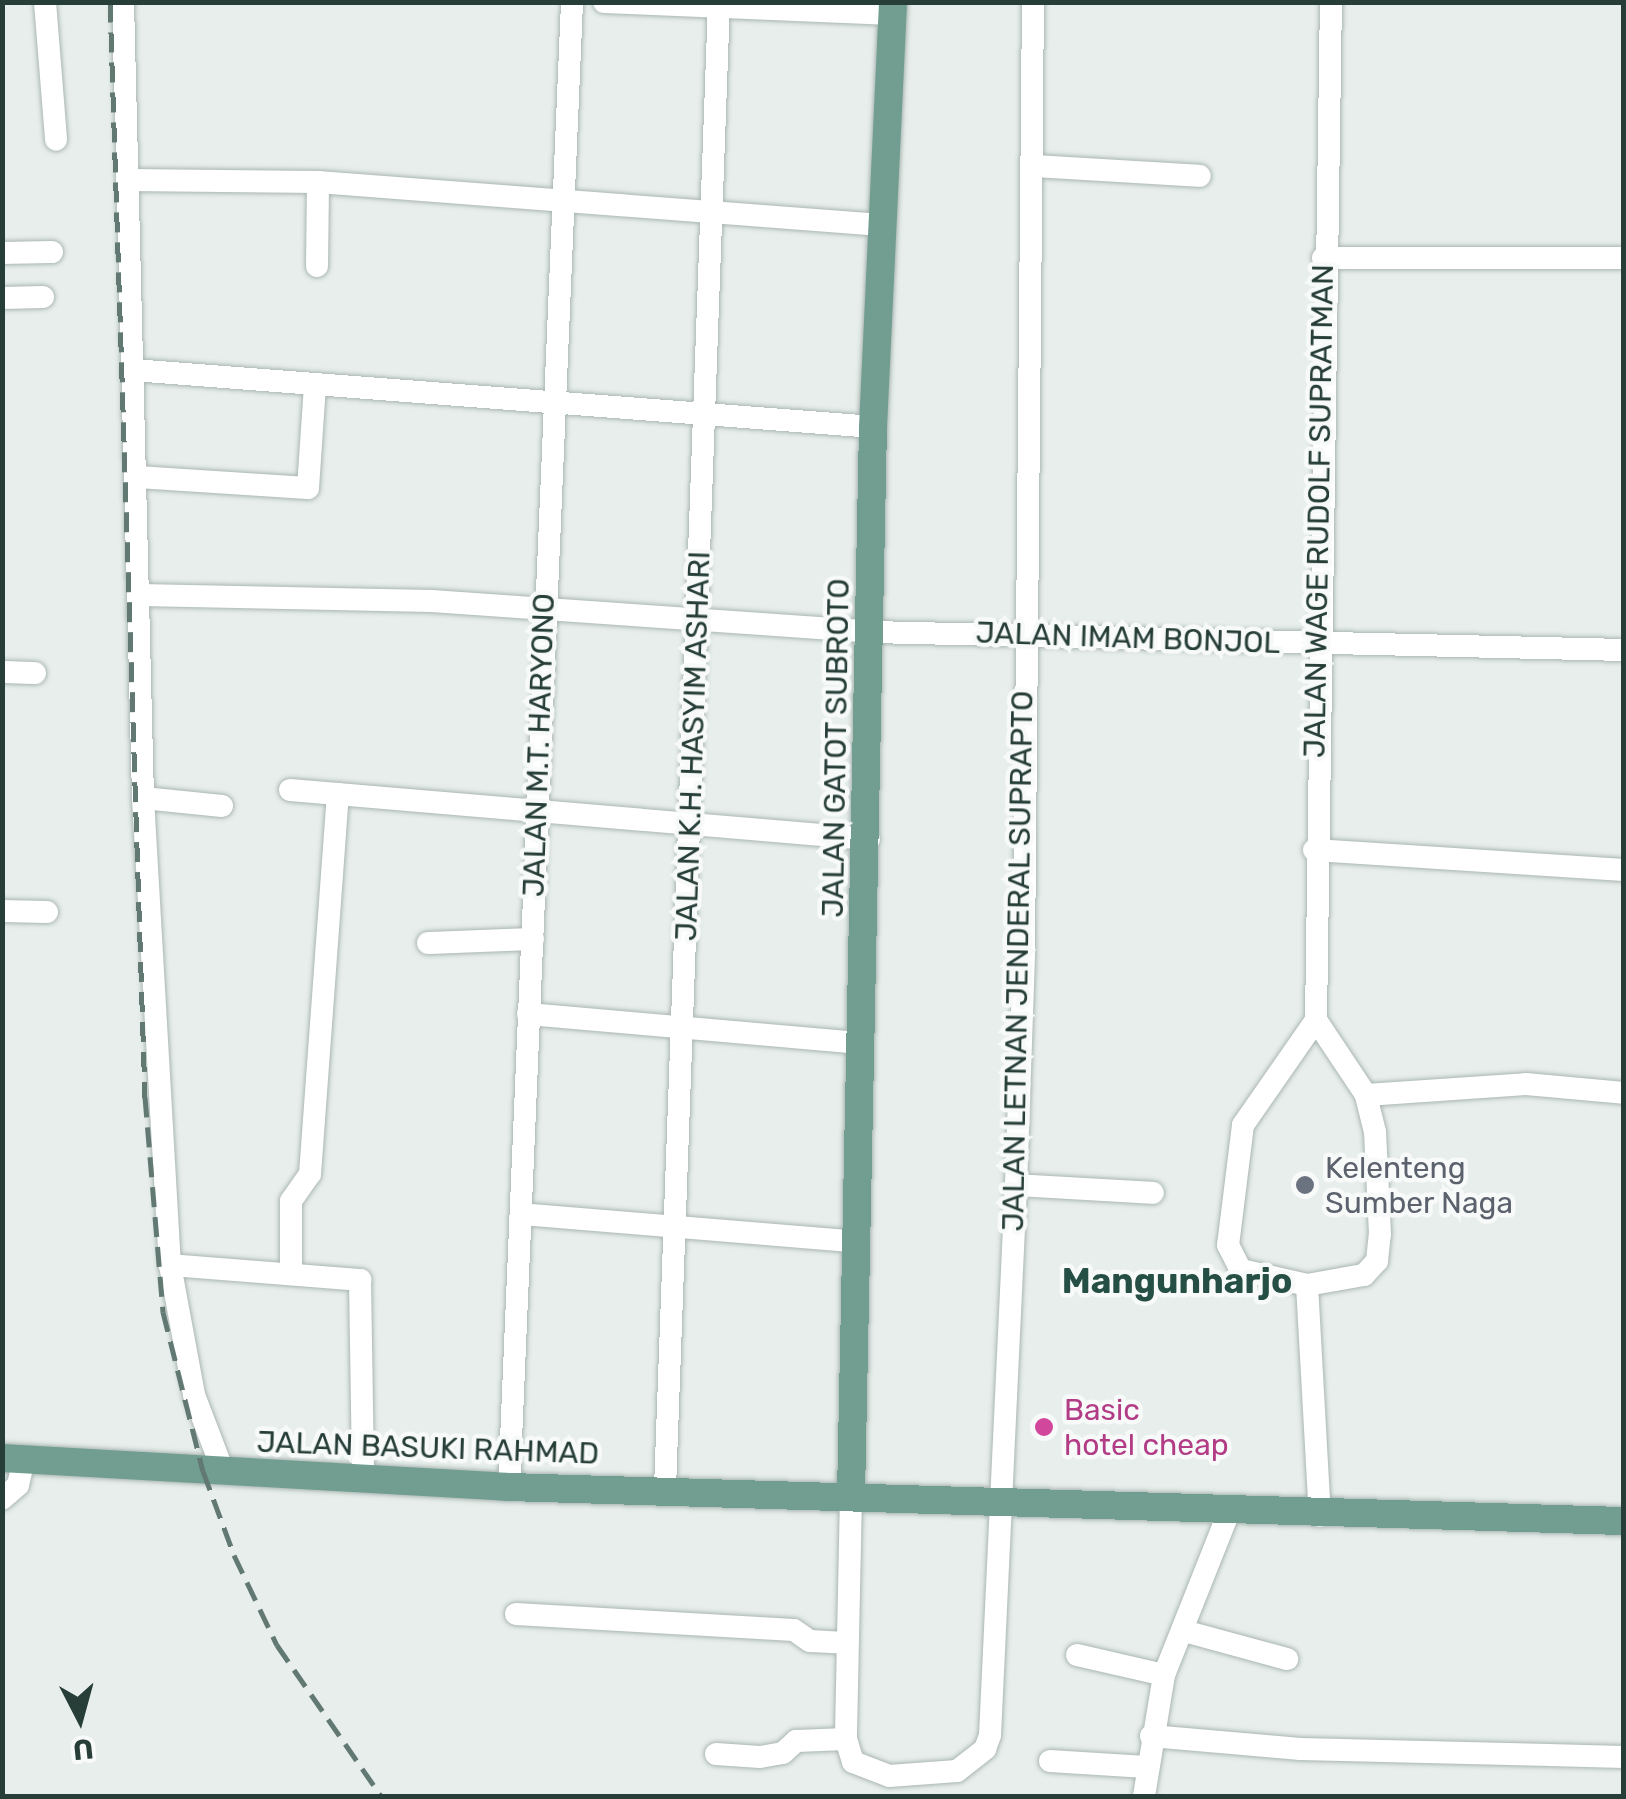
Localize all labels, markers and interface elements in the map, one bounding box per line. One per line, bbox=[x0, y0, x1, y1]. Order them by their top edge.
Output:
street label: JALAN WAGE RUDOLF SUPRATMAN bbox=[1297, 263, 1341, 759]
street label: JALAN K.H. HASYIM ASHARI bbox=[668, 550, 718, 942]
street label: JALAN GATOT SUBROTO bbox=[815, 578, 857, 918]
street label: JALAN M.T. HARYONO bbox=[516, 593, 562, 897]
street label: JALAN IMAM BONJOL bbox=[975, 615, 1281, 661]
street label: JALAN LETNAN JENDERAL SUPRAPTO bbox=[995, 690, 1041, 1232]
place label: Kelenteng Sumber Naga bbox=[1325, 1150, 1514, 1220]
marker: Kelenteng Sumber Naga bbox=[1294, 1174, 1316, 1196]
district label: Mangunharjo bbox=[1062, 1260, 1292, 1302]
place label: Basic hotel cheap bbox=[1064, 1392, 1229, 1462]
marker: Basic hotel cheap bbox=[1033, 1416, 1055, 1438]
street label: JALAN BASUKI RAHMAD bbox=[256, 1424, 600, 1472]
north arrow bbox=[30, 1669, 130, 1769]
text: U bbox=[71, 1732, 95, 1767]

